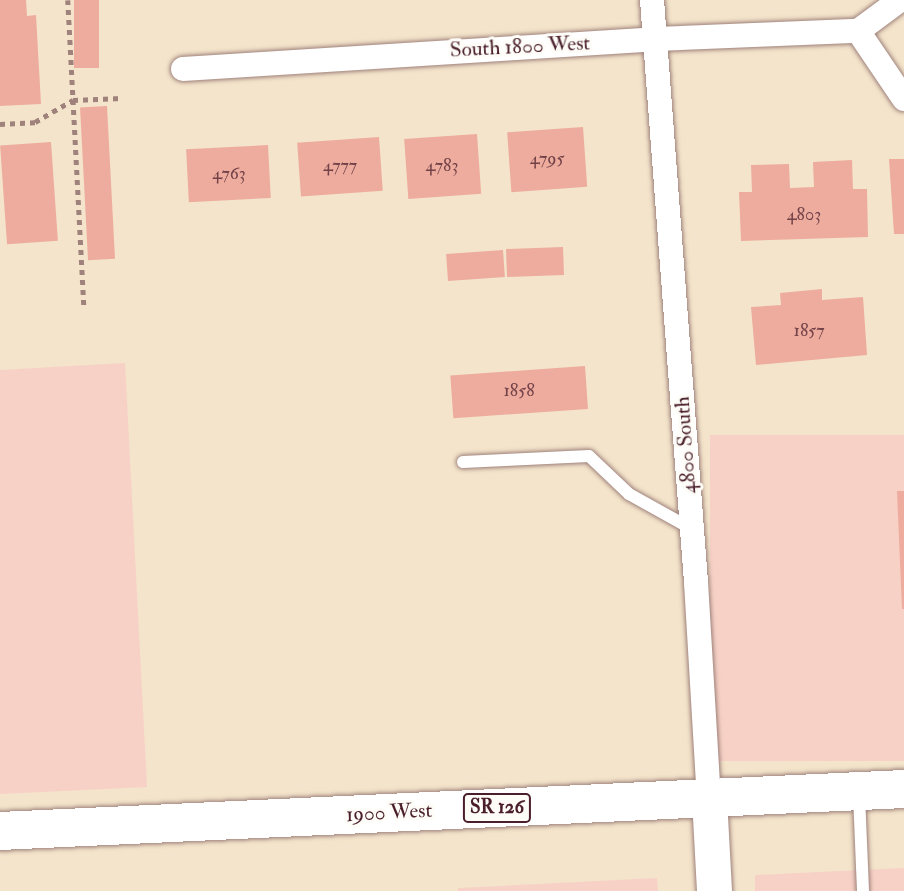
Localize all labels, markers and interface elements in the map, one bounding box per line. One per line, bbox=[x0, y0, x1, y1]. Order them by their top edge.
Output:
street label: South 1800 West bbox=[449, 31, 591, 63]
house number: 4795 bbox=[530, 148, 564, 170]
house number: 4777 bbox=[323, 155, 357, 177]
house number: 4783 bbox=[426, 155, 458, 177]
house number: 4763 bbox=[212, 163, 246, 185]
house number: 4803 bbox=[787, 204, 821, 226]
house number: 1857 bbox=[793, 320, 825, 342]
house number: 1858 bbox=[503, 380, 535, 402]
street label: 4800 South bbox=[670, 395, 702, 495]
road number: SR 126 bbox=[462, 792, 532, 824]
street label: 1900 West bbox=[345, 798, 433, 828]

